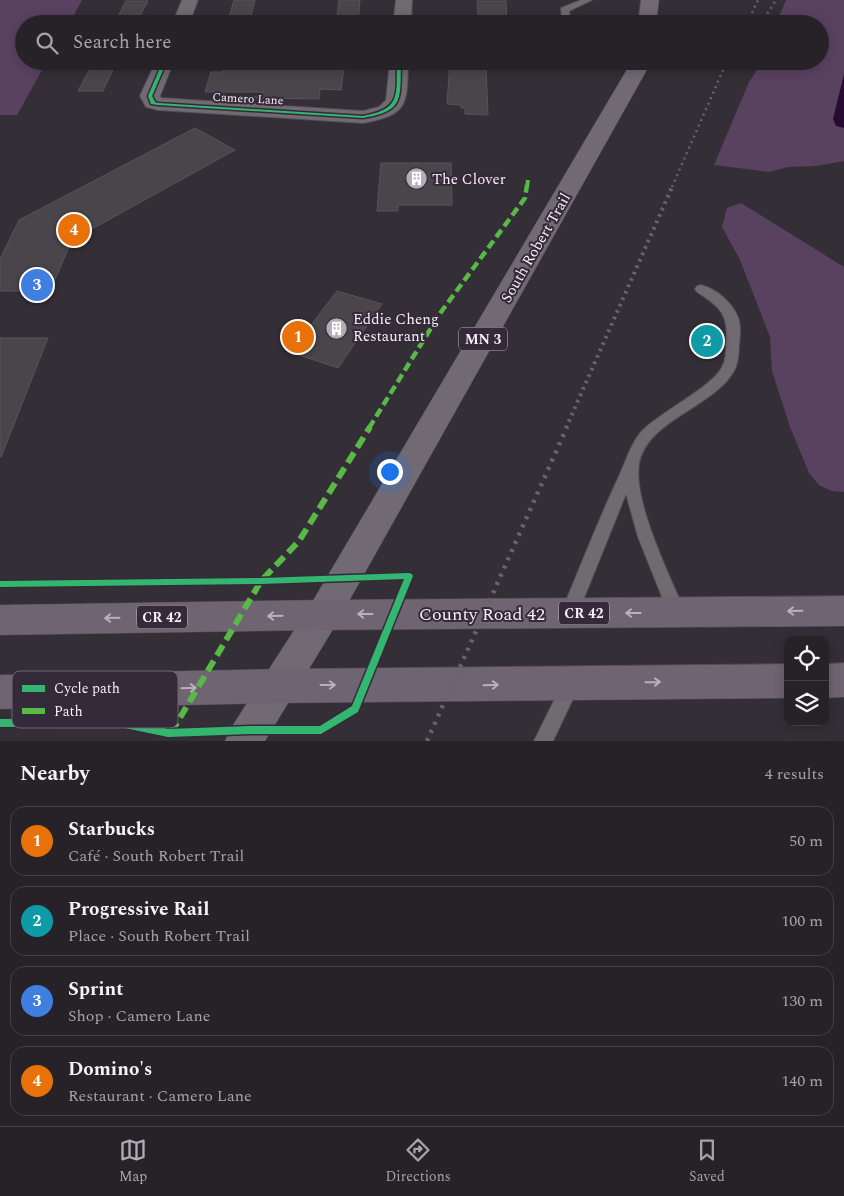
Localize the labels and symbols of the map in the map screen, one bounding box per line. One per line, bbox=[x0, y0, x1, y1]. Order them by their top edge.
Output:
street label: Camero Lane bbox=[212, 88, 284, 110]
building icon: The Clover bbox=[404, 167, 428, 191]
place label: The Clover bbox=[432, 168, 506, 191]
street label: South Robert Trail bbox=[495, 189, 577, 307]
pin: 4 bbox=[58, 211, 90, 249]
pin: 3 bbox=[21, 266, 53, 304]
place label: Eddie Cheng Restaurant bbox=[353, 308, 439, 348]
building icon: Eddie Cheng Restaurant bbox=[325, 316, 349, 340]
pin: 1 bbox=[282, 318, 314, 356]
pin: 2 bbox=[691, 322, 723, 360]
road number: MN 3 bbox=[459, 328, 507, 350]
your location bbox=[377, 459, 403, 485]
street label: County Road 42 bbox=[419, 601, 545, 628]
road number: CR 42 bbox=[559, 602, 609, 624]
road number: CR 42 bbox=[137, 606, 187, 628]
one-way arrow bbox=[788, 606, 804, 616]
one-way arrow bbox=[625, 608, 642, 618]
one-way arrow bbox=[358, 609, 374, 619]
one-way arrow bbox=[267, 611, 283, 620]
one-way arrow bbox=[104, 614, 120, 623]
legend bbox=[12, 671, 178, 728]
one-way arrow bbox=[645, 677, 661, 687]
text: Cycle path bbox=[54, 678, 120, 699]
one-way arrow bbox=[320, 680, 336, 690]
one-way arrow bbox=[483, 680, 499, 689]
one-way arrow bbox=[180, 683, 196, 693]
text: Path bbox=[54, 701, 83, 722]

